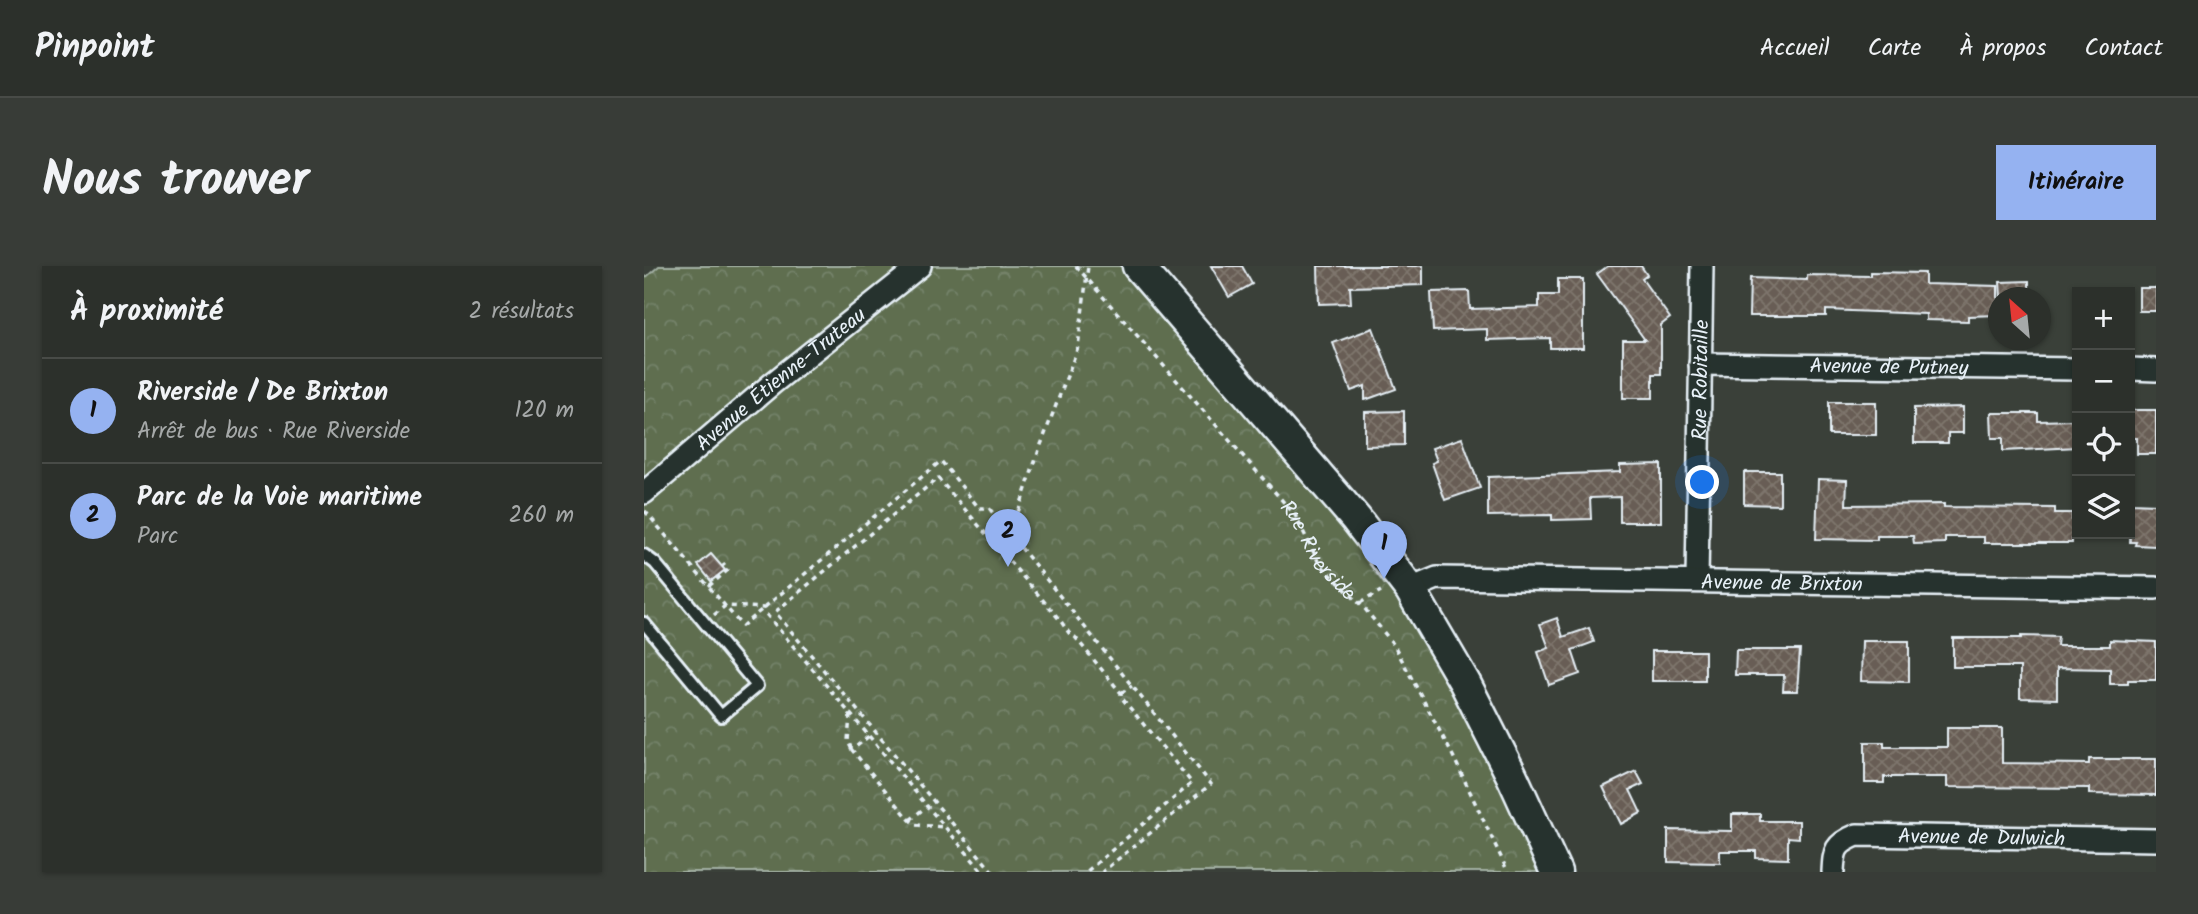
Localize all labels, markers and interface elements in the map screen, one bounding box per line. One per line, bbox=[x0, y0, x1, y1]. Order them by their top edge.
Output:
text: Pinpoint bbox=[35, 22, 155, 75]
text: Accueil bbox=[1760, 29, 1830, 68]
text: Carte bbox=[1868, 29, 1921, 68]
text: À propos bbox=[1959, 29, 2046, 68]
text: Contact bbox=[2084, 29, 2163, 68]
text: Nous trouver bbox=[42, 143, 309, 221]
button: Itinéraire bbox=[1996, 145, 2156, 220]
north arrow bbox=[1988, 287, 2051, 350]
map controls bbox=[2072, 287, 2135, 539]
button: + bbox=[2072, 287, 2135, 350]
text: À proximité bbox=[70, 288, 223, 336]
text: 2 résultats bbox=[469, 294, 574, 330]
street label: Avenue Étienne-Truteau bbox=[689, 300, 874, 460]
street label: Rue Robitaille bbox=[1684, 319, 1719, 441]
street label: Avenue de Putney bbox=[1809, 350, 1969, 386]
button: − bbox=[2072, 350, 2135, 413]
text: Riverside / De Brixton bbox=[137, 372, 388, 414]
text: 1 bbox=[90, 393, 96, 429]
text: 120 m bbox=[514, 393, 574, 429]
button: locate bbox=[2072, 413, 2135, 476]
text: Arrêt de bus · Rue Riverside bbox=[137, 414, 410, 450]
your location bbox=[1685, 465, 1719, 499]
button: layers bbox=[2072, 476, 2135, 539]
text: Parc de la Voie maritime bbox=[137, 477, 422, 519]
street label: Rue Riverside bbox=[1271, 493, 1363, 609]
text: 2 bbox=[86, 498, 100, 534]
text: 260 m bbox=[509, 498, 574, 534]
pin: 2 bbox=[985, 509, 1031, 567]
text: Parc bbox=[137, 519, 178, 555]
pin: 1 bbox=[1361, 521, 1407, 579]
street label: Avenue de Brixton bbox=[1701, 567, 1863, 602]
street label: Avenue de Dulwich bbox=[1898, 821, 2065, 856]

